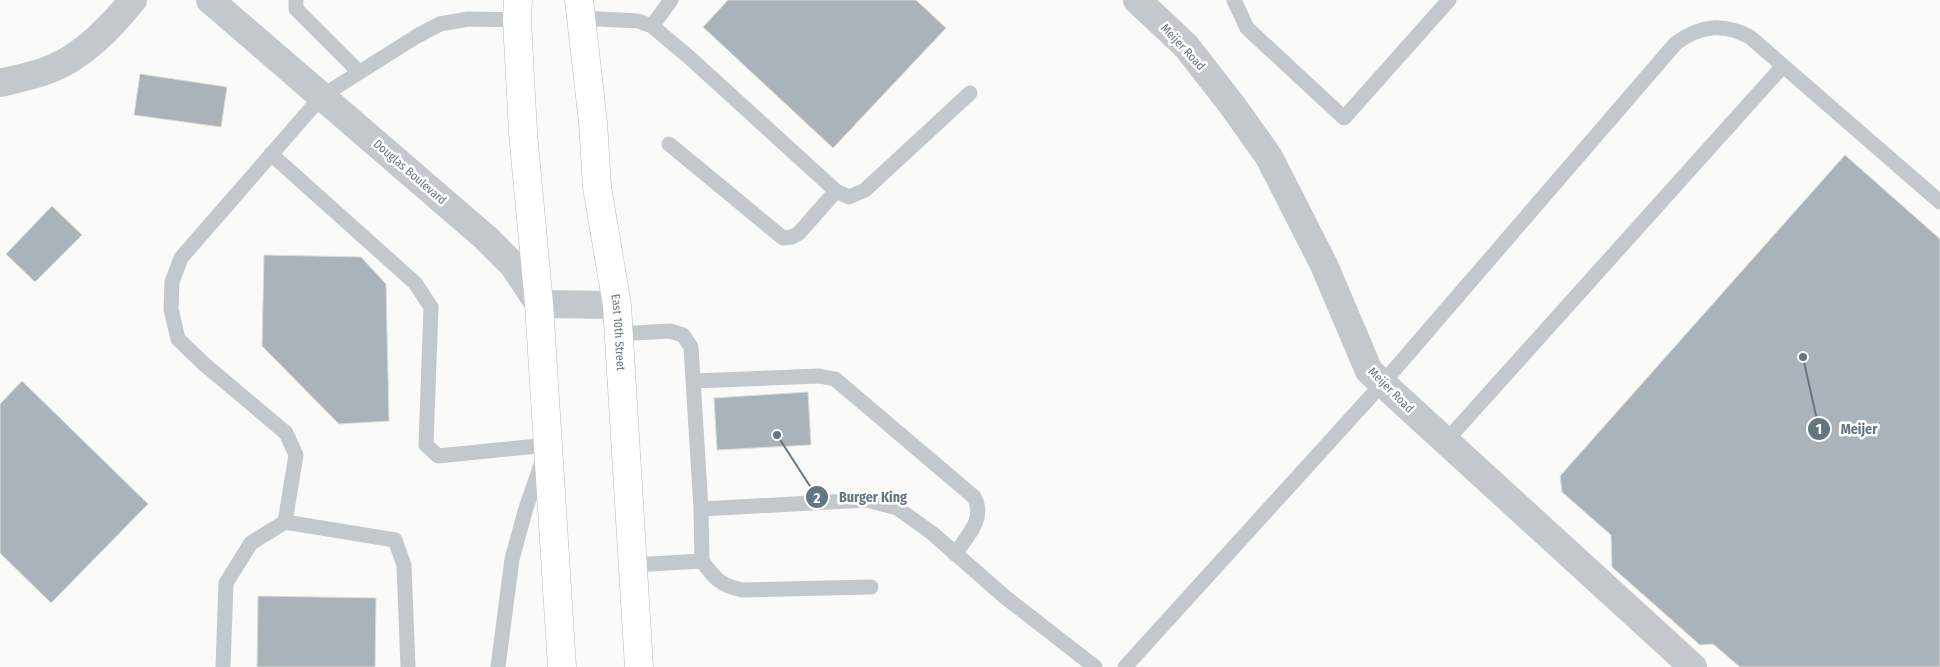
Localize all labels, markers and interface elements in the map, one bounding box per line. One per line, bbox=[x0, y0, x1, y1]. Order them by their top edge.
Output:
street label: Meijer Road bbox=[1158, 21, 1208, 73]
street label: Douglas Boulevard bbox=[371, 137, 449, 207]
street label: East 10th Street bbox=[608, 293, 628, 371]
street label: Meijer Road bbox=[1365, 364, 1417, 416]
callout: Meijer bbox=[1806, 415, 1888, 444]
text: 1 bbox=[1816, 420, 1822, 438]
text: Meijer bbox=[1841, 421, 1878, 438]
callout: Burger King bbox=[804, 483, 917, 512]
text: 2 bbox=[813, 489, 821, 507]
text: Burger King bbox=[839, 489, 907, 506]

